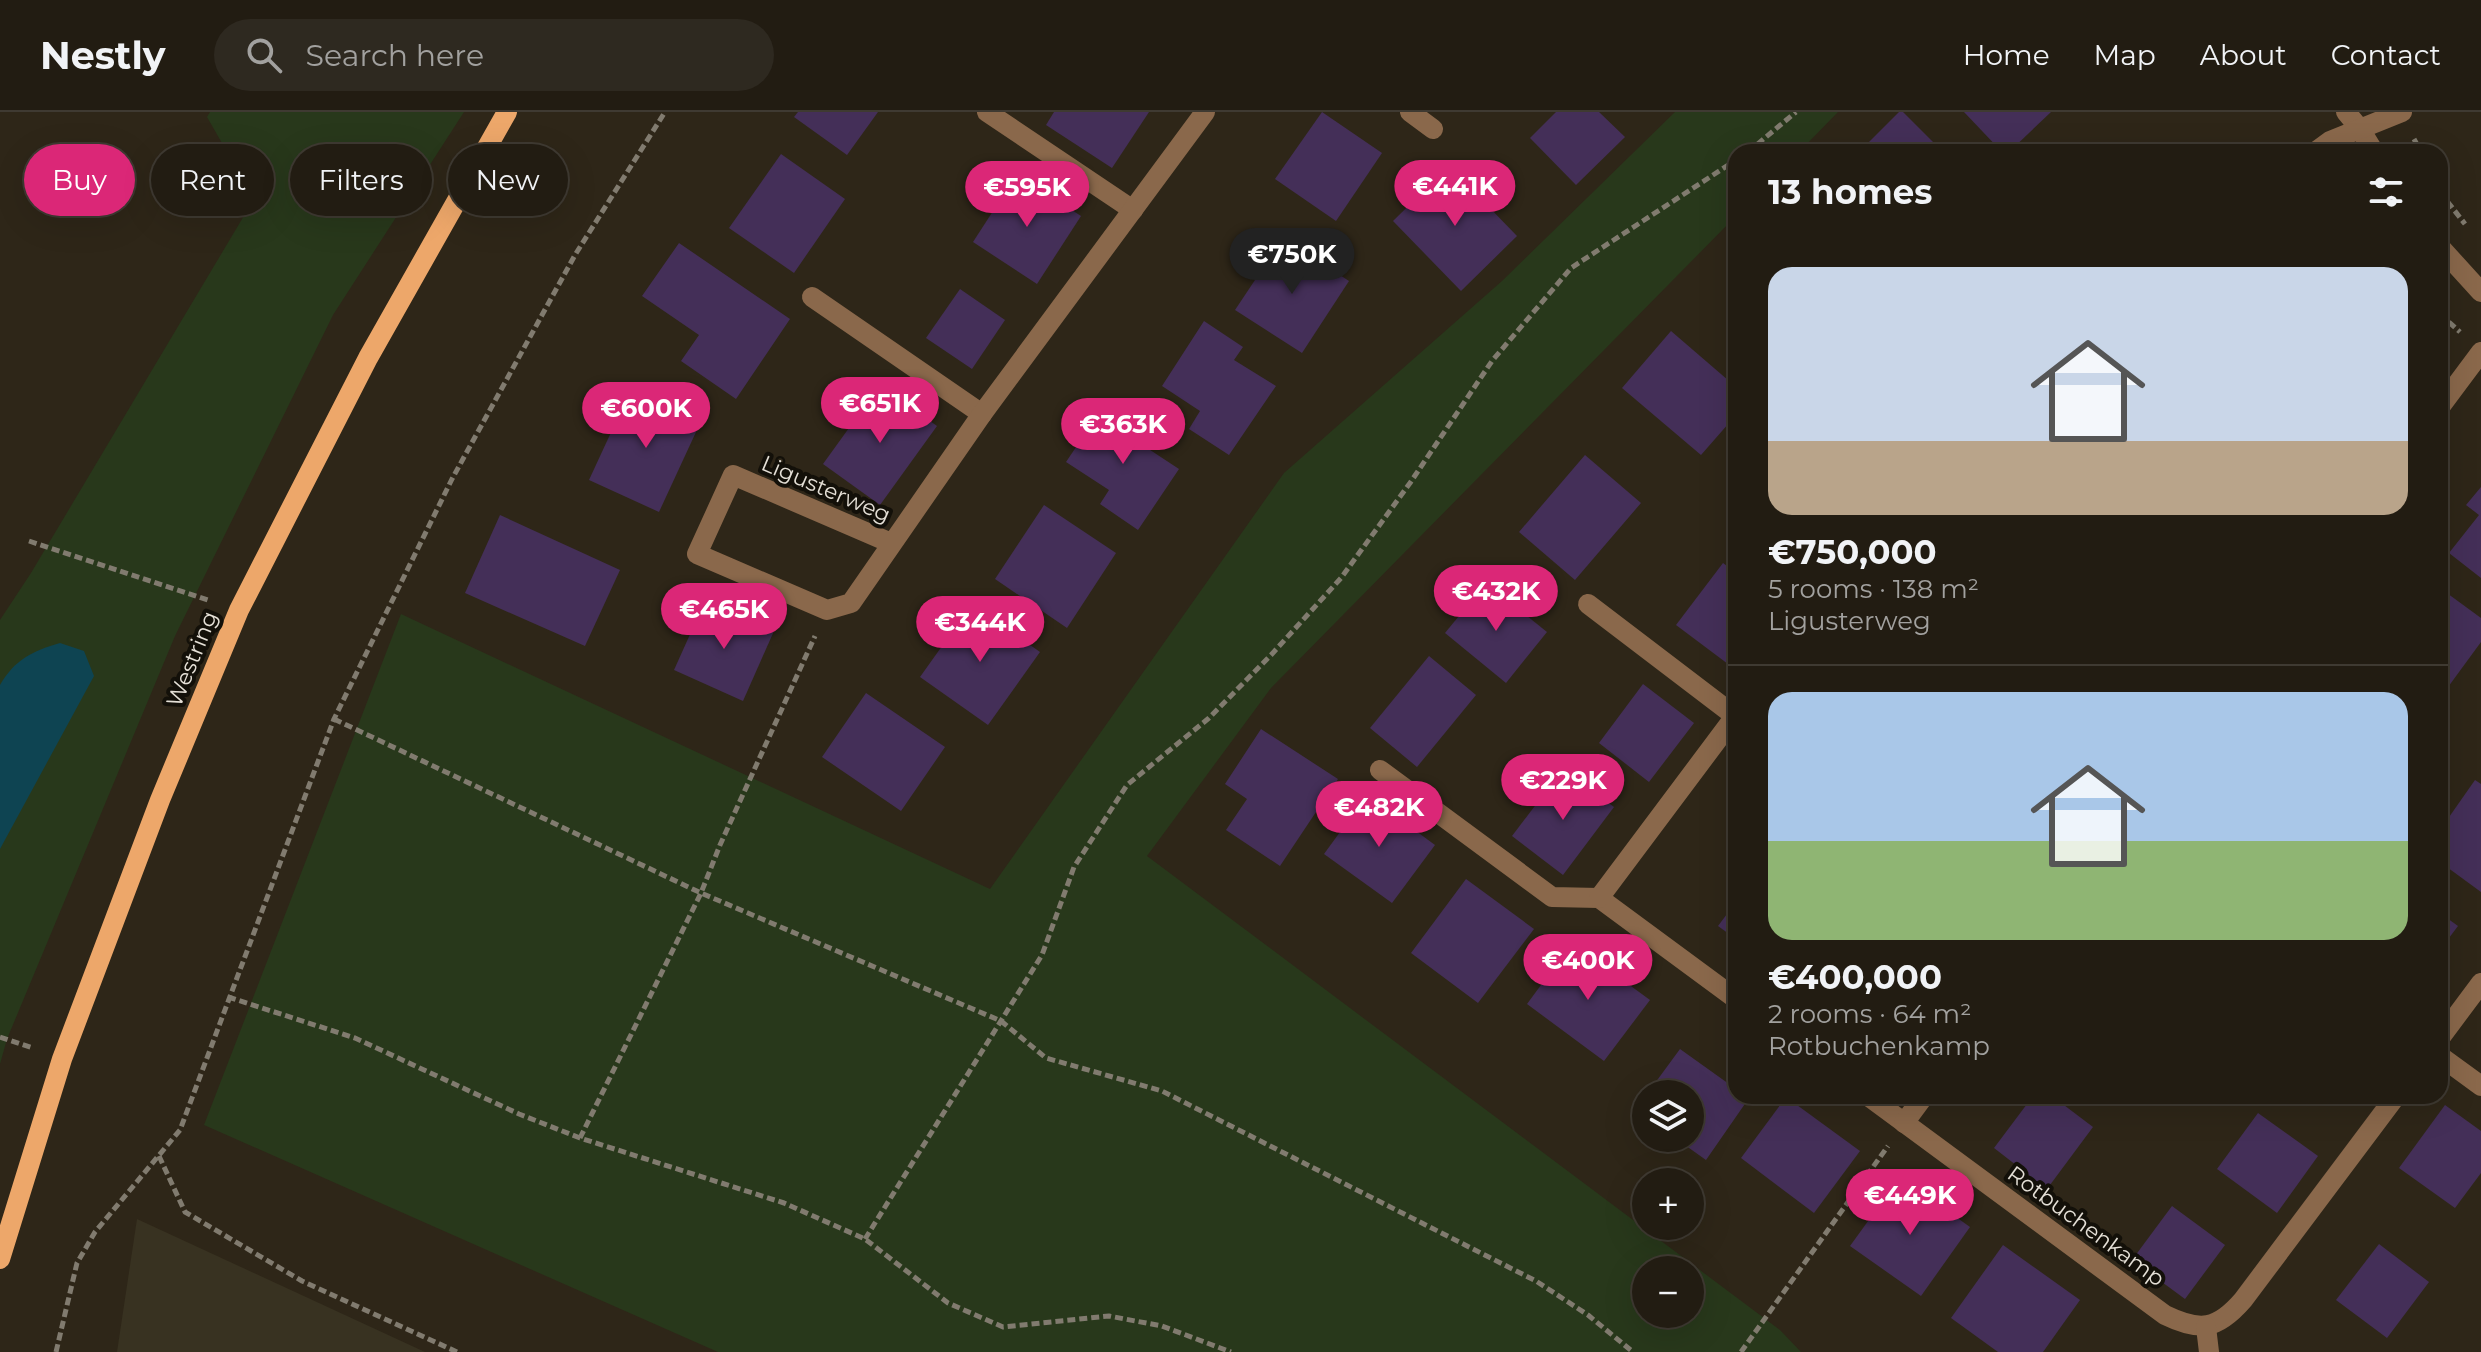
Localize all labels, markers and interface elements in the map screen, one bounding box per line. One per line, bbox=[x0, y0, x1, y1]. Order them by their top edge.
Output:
search box bbox=[214, 19, 774, 91]
text: Nestly bbox=[40, 32, 166, 79]
icon: search bbox=[242, 33, 286, 77]
text: Search here bbox=[306, 37, 484, 74]
text: Home bbox=[1963, 38, 2050, 72]
text: Map bbox=[2094, 38, 2156, 72]
text: About bbox=[2200, 38, 2287, 72]
text: Contact bbox=[2331, 38, 2441, 72]
chip: Buy bbox=[24, 144, 135, 216]
chip: Rent bbox=[151, 144, 274, 216]
chip: Filters bbox=[290, 144, 432, 216]
chip: New bbox=[448, 144, 568, 216]
pin: €441K bbox=[1399, 160, 1511, 228]
pin: €595K bbox=[971, 161, 1083, 229]
text: €441K bbox=[1412, 170, 1498, 202]
icon: filters bbox=[2364, 170, 2408, 214]
text: €595K bbox=[983, 171, 1071, 203]
text: 13 homes bbox=[1768, 171, 1932, 213]
pin: €750K bbox=[1236, 228, 1348, 296]
text: €750K bbox=[1247, 238, 1337, 270]
icon: home bbox=[2016, 319, 2160, 463]
pin: €651K bbox=[824, 377, 936, 445]
pin: €600K bbox=[590, 382, 702, 450]
text: €651K bbox=[839, 387, 921, 419]
text: €600K bbox=[600, 392, 692, 424]
pin: €363K bbox=[1067, 398, 1179, 466]
text: €363K bbox=[1079, 408, 1167, 440]
street label: Ligusterweg bbox=[757, 450, 895, 528]
text: €750,000 bbox=[1768, 531, 1937, 573]
pin: €432K bbox=[1440, 565, 1552, 633]
text: 5 rooms · 138 m² bbox=[1768, 573, 1979, 605]
text: €432K bbox=[1452, 575, 1540, 607]
pin: €465K bbox=[668, 583, 780, 651]
text: €465K bbox=[679, 593, 769, 625]
pin: €344K bbox=[924, 596, 1036, 664]
text: Ligusterweg bbox=[1768, 605, 1931, 637]
text: €344K bbox=[934, 606, 1026, 638]
street label: Westring bbox=[161, 607, 223, 711]
icon: home bbox=[2016, 744, 2160, 888]
pin: €229K bbox=[1507, 754, 1619, 822]
text: €229K bbox=[1519, 764, 1607, 796]
pin: €482K bbox=[1323, 781, 1435, 849]
text: €482K bbox=[1334, 791, 1424, 823]
pin: €400K bbox=[1532, 934, 1644, 1002]
text: €400K bbox=[1541, 944, 1635, 976]
text: €400,000 bbox=[1768, 956, 1942, 998]
text: 2 rooms · 64 m² bbox=[1768, 998, 1971, 1030]
text: Rotbuchenkamp bbox=[1768, 1030, 1990, 1062]
map controls bbox=[1632, 1080, 1704, 1328]
button: layers bbox=[1632, 1080, 1704, 1152]
street label: Rotbuchenkamp bbox=[2002, 1160, 2170, 1292]
button: + bbox=[1632, 1168, 1704, 1240]
pin: €449K bbox=[1854, 1169, 1966, 1237]
text: €449K bbox=[1864, 1179, 1956, 1211]
button: − bbox=[1632, 1256, 1704, 1328]

